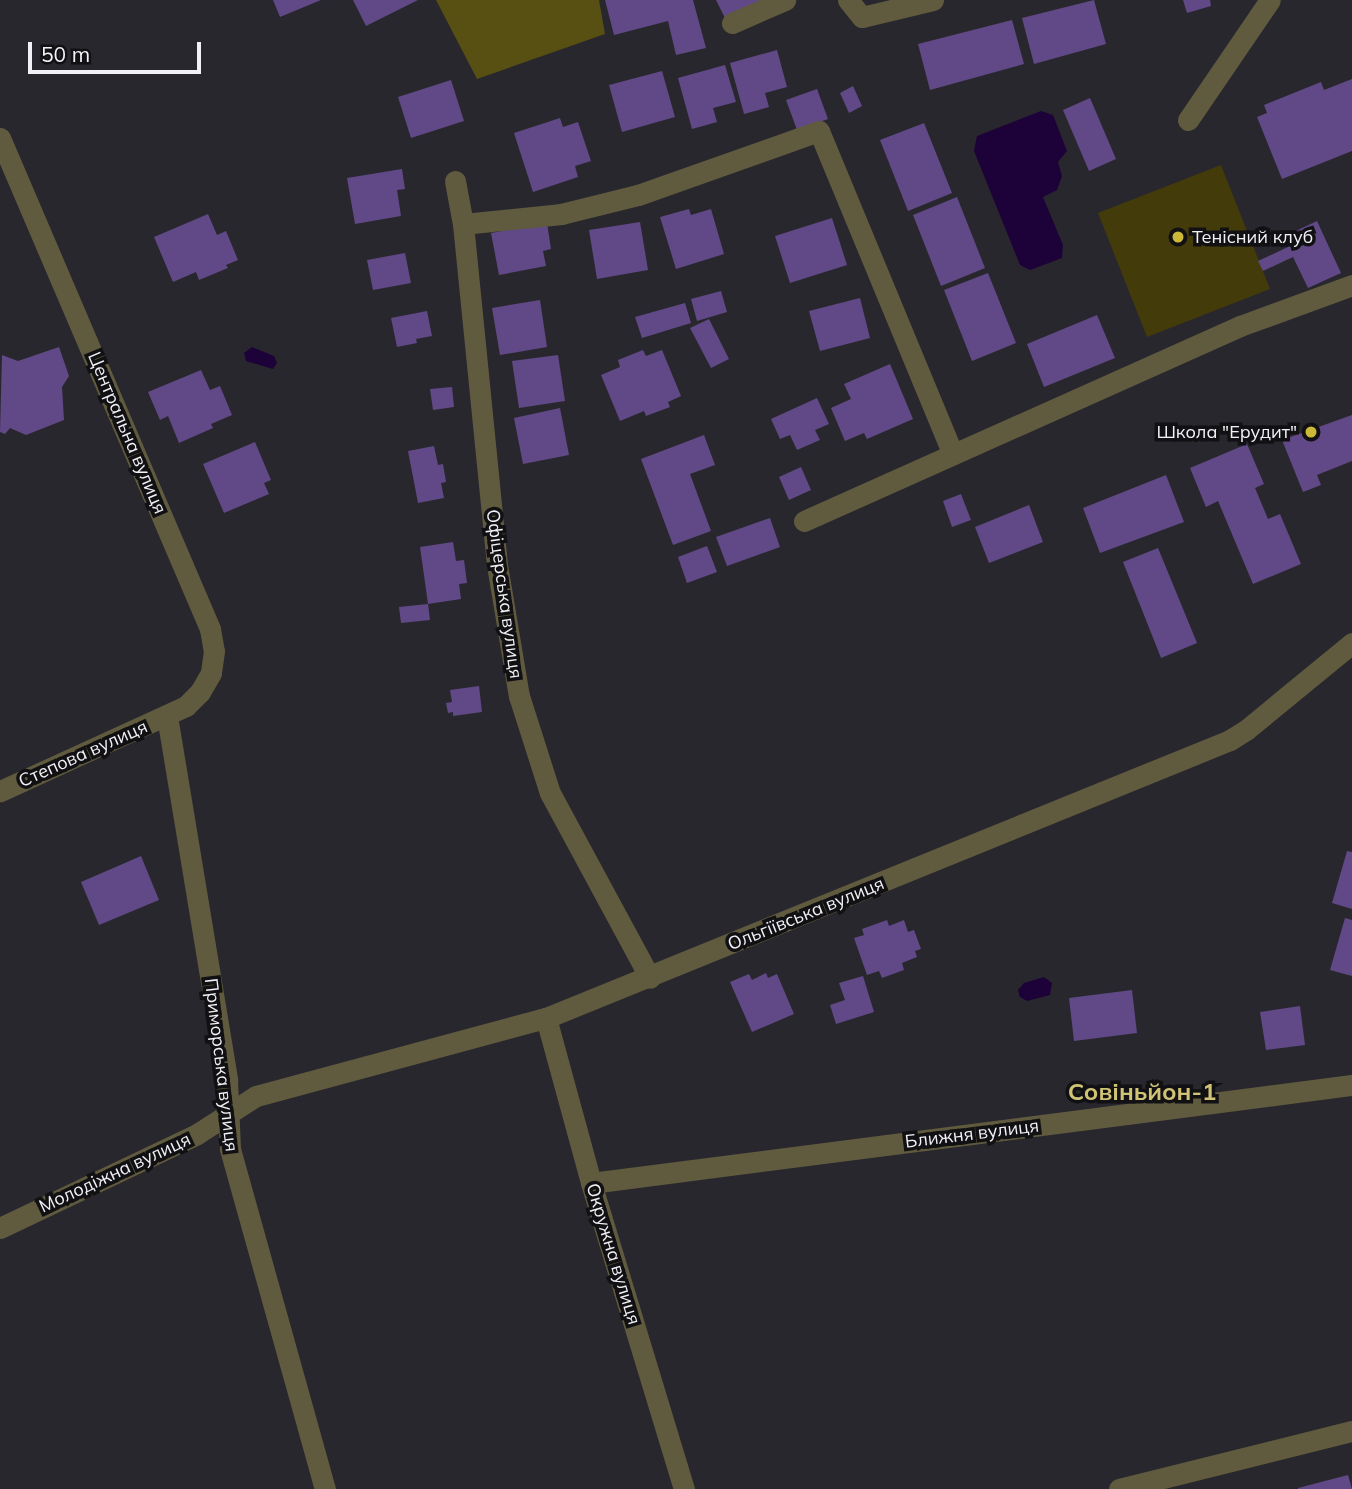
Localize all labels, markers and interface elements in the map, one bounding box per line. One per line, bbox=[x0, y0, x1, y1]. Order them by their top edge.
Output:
scale bar bbox=[32, 28, 205, 72]
text: 50 m bbox=[41, 41, 90, 67]
place label: Тенісний клуб bbox=[1192, 226, 1313, 248]
marker: Тенісний клуб bbox=[1170, 229, 1186, 245]
street label: Центральна вулиця bbox=[83, 349, 171, 517]
place label: Школа "Ерудит" bbox=[1156, 421, 1297, 443]
marker: Школа "Ерудит" bbox=[1303, 424, 1319, 440]
street label: Офіцерська вулиця bbox=[481, 508, 527, 680]
street label: Степова вулиця bbox=[15, 716, 151, 792]
street label: Ольгіївська вулиця bbox=[725, 873, 887, 955]
street label: Приморська вулиця bbox=[200, 977, 242, 1153]
district label: Совіньйон-1 bbox=[1068, 1078, 1216, 1106]
street label: Ближня вулиця bbox=[904, 1115, 1040, 1153]
street label: Молодіжна вулиця bbox=[36, 1128, 194, 1218]
street label: Окружна вулиця bbox=[581, 1181, 645, 1327]

